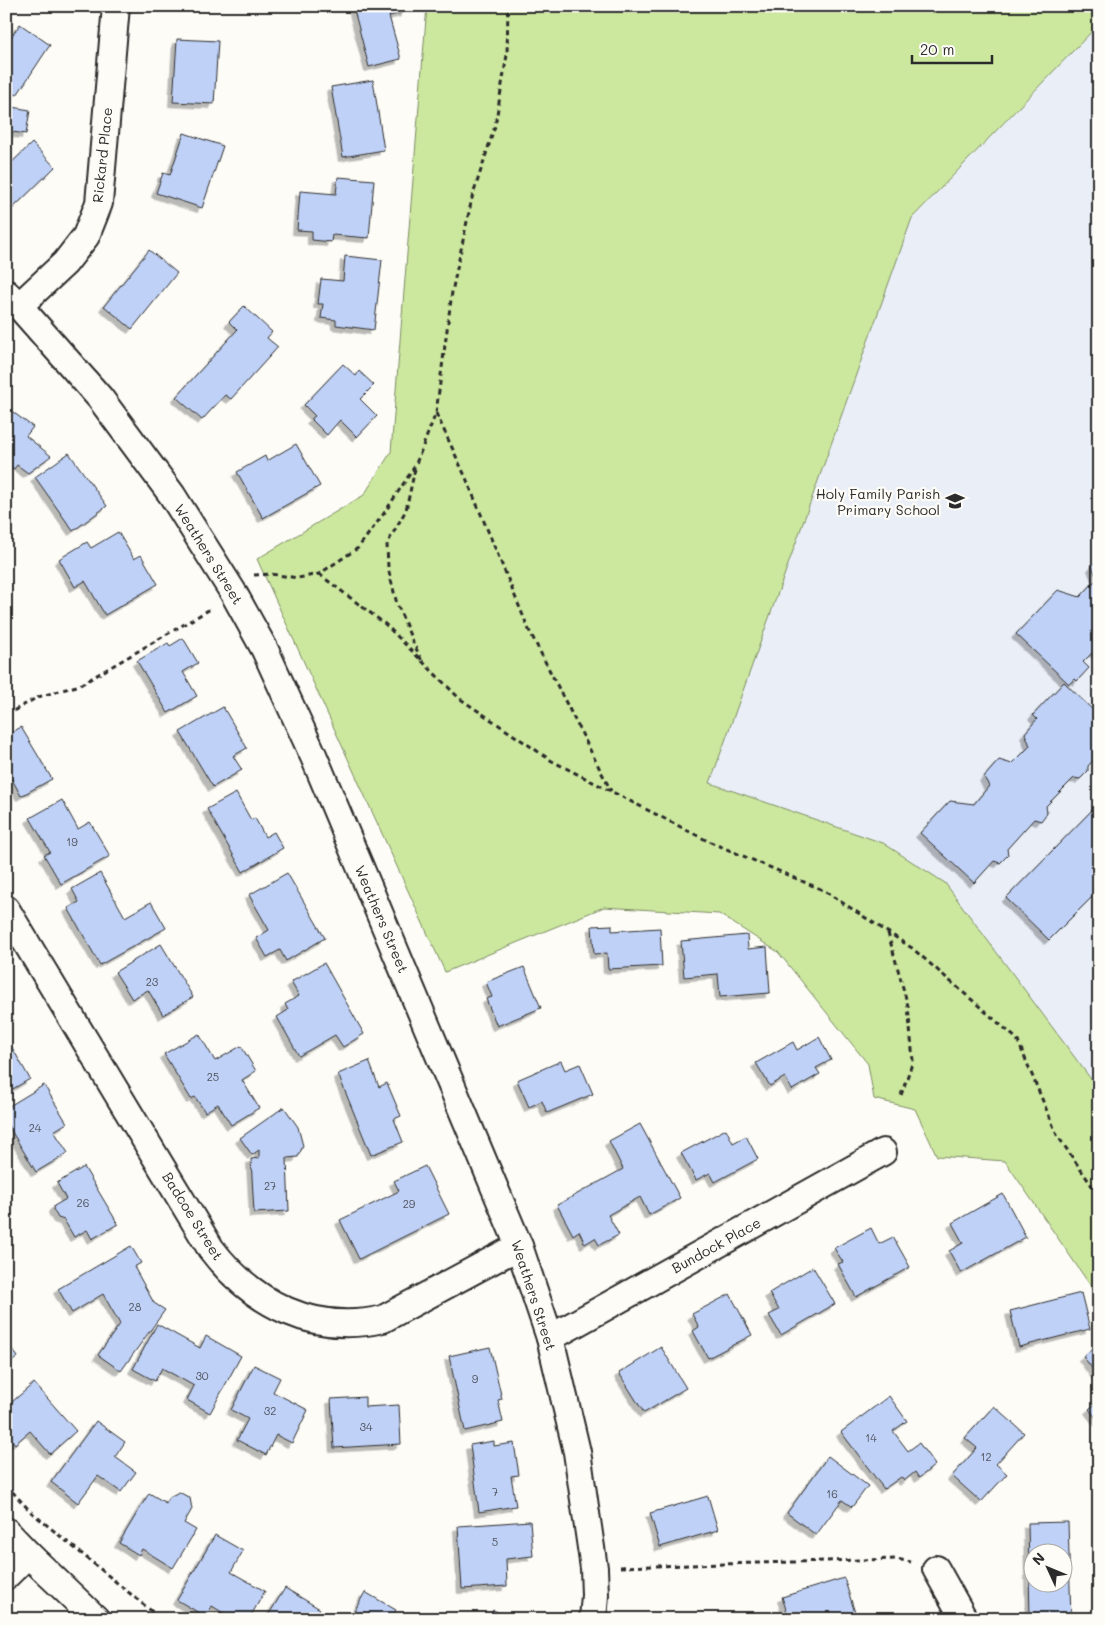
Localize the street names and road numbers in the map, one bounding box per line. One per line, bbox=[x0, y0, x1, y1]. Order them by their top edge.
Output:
street label: Rickard Place bbox=[88, 106, 116, 204]
street label: Weathers Street bbox=[170, 500, 248, 608]
street label: Weathers Street bbox=[351, 862, 413, 976]
street label: Badcoe Street bbox=[158, 1168, 228, 1264]
street label: Bundock Place bbox=[668, 1213, 764, 1277]
street label: Weathers Street bbox=[507, 1237, 561, 1353]

